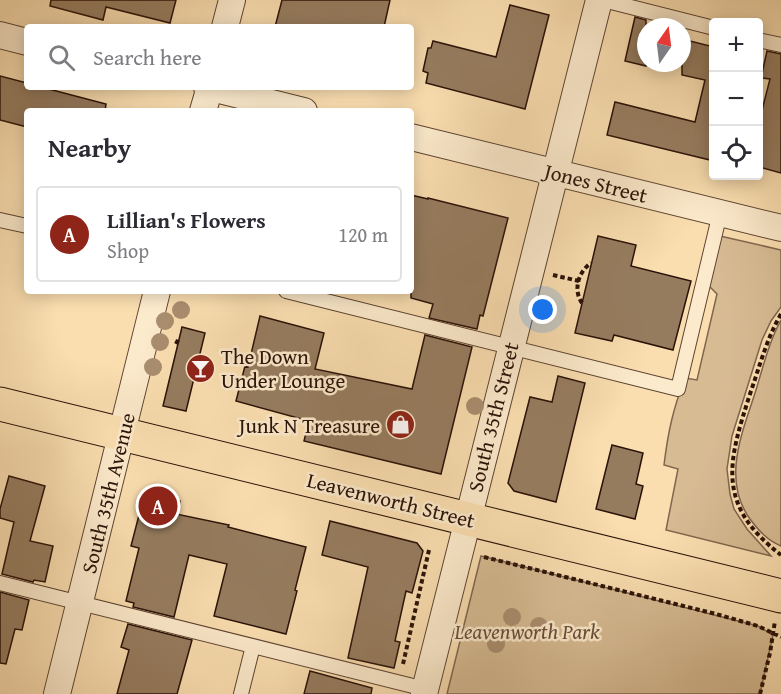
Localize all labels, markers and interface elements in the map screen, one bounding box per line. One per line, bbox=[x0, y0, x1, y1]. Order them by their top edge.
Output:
north arrow bbox=[637, 18, 691, 72]
map controls bbox=[709, 18, 763, 180]
button: + bbox=[709, 18, 763, 72]
search box bbox=[24, 24, 414, 90]
icon: search bbox=[45, 41, 78, 74]
text: Search here bbox=[93, 41, 202, 73]
button: − bbox=[709, 72, 763, 126]
button: locate bbox=[709, 126, 763, 180]
text: Nearby bbox=[48, 128, 131, 167]
street label: Jones Street bbox=[538, 155, 651, 211]
text: Lillian's Flowers bbox=[107, 204, 266, 236]
text: A bbox=[63, 220, 76, 249]
text: 120 m bbox=[338, 220, 388, 249]
text: Shop bbox=[107, 236, 149, 265]
your location bbox=[528, 295, 557, 324]
street label: South 35th Street bbox=[459, 338, 527, 495]
place label: The Down Under Lounge bbox=[221, 341, 346, 396]
bar icon: The Down Under Lounge bbox=[184, 352, 216, 384]
street label: South 35th Avenue bbox=[73, 409, 143, 577]
shop icon: Junk N Treasure bbox=[385, 409, 417, 441]
place label: Junk N Treasure bbox=[236, 410, 380, 441]
street label: Leavenworth Street bbox=[304, 464, 479, 536]
pin: A bbox=[138, 484, 178, 528]
park label: Leavenworth Park bbox=[453, 616, 600, 647]

